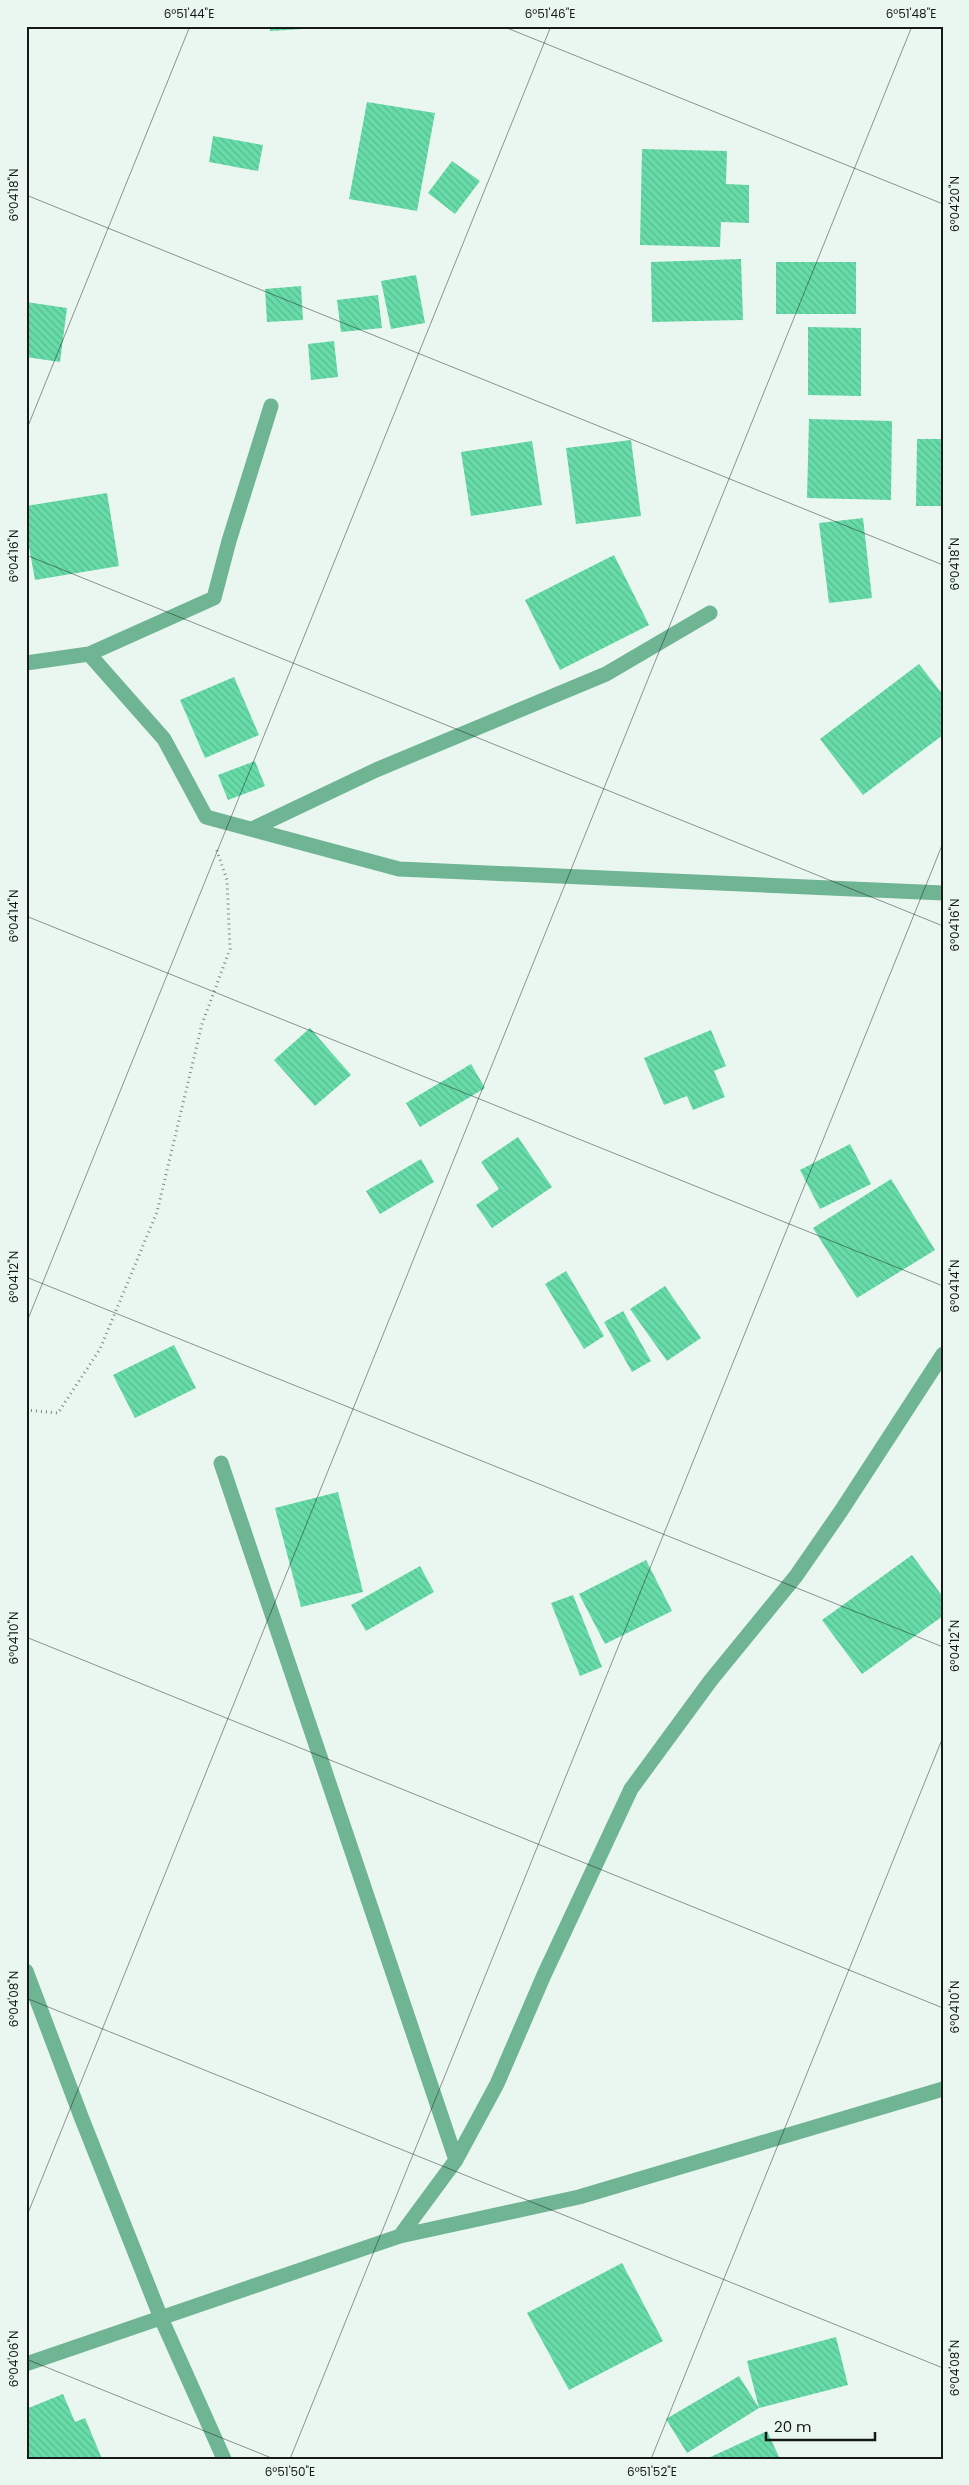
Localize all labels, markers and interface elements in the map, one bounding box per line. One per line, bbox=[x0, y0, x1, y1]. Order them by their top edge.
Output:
text: 6°51'44"E bbox=[164, 5, 214, 22]
text: 6°51'46"E bbox=[525, 5, 575, 22]
text: 6°51'48"E bbox=[886, 5, 936, 22]
text: 6°04'18"N bbox=[5, 169, 22, 221]
text: 6°04'20"N bbox=[946, 176, 963, 232]
text: 6°04'16"N bbox=[5, 530, 22, 582]
text: 6°04'18"N bbox=[946, 538, 963, 590]
text: 6°04'14"N bbox=[5, 890, 22, 942]
text: 6°04'16"N bbox=[946, 899, 963, 951]
text: 6°04'12"N bbox=[5, 1251, 22, 1303]
text: 6°04'14"N bbox=[946, 1260, 963, 1312]
text: 6°04'10"N bbox=[5, 1612, 22, 1664]
text: 6°04'12"N bbox=[946, 1620, 963, 1672]
text: 6°04'08"N bbox=[5, 1971, 22, 2027]
text: 6°04'10"N bbox=[946, 1981, 963, 2033]
text: 6°04'06"N bbox=[5, 2331, 22, 2387]
text: 6°04'08"N bbox=[946, 2340, 963, 2396]
scale bar bbox=[766, 2410, 875, 2442]
text: 20 m bbox=[774, 2416, 812, 2437]
text: 6°51'50"E bbox=[265, 2463, 315, 2480]
text: 6°51'52"E bbox=[627, 2463, 677, 2480]

